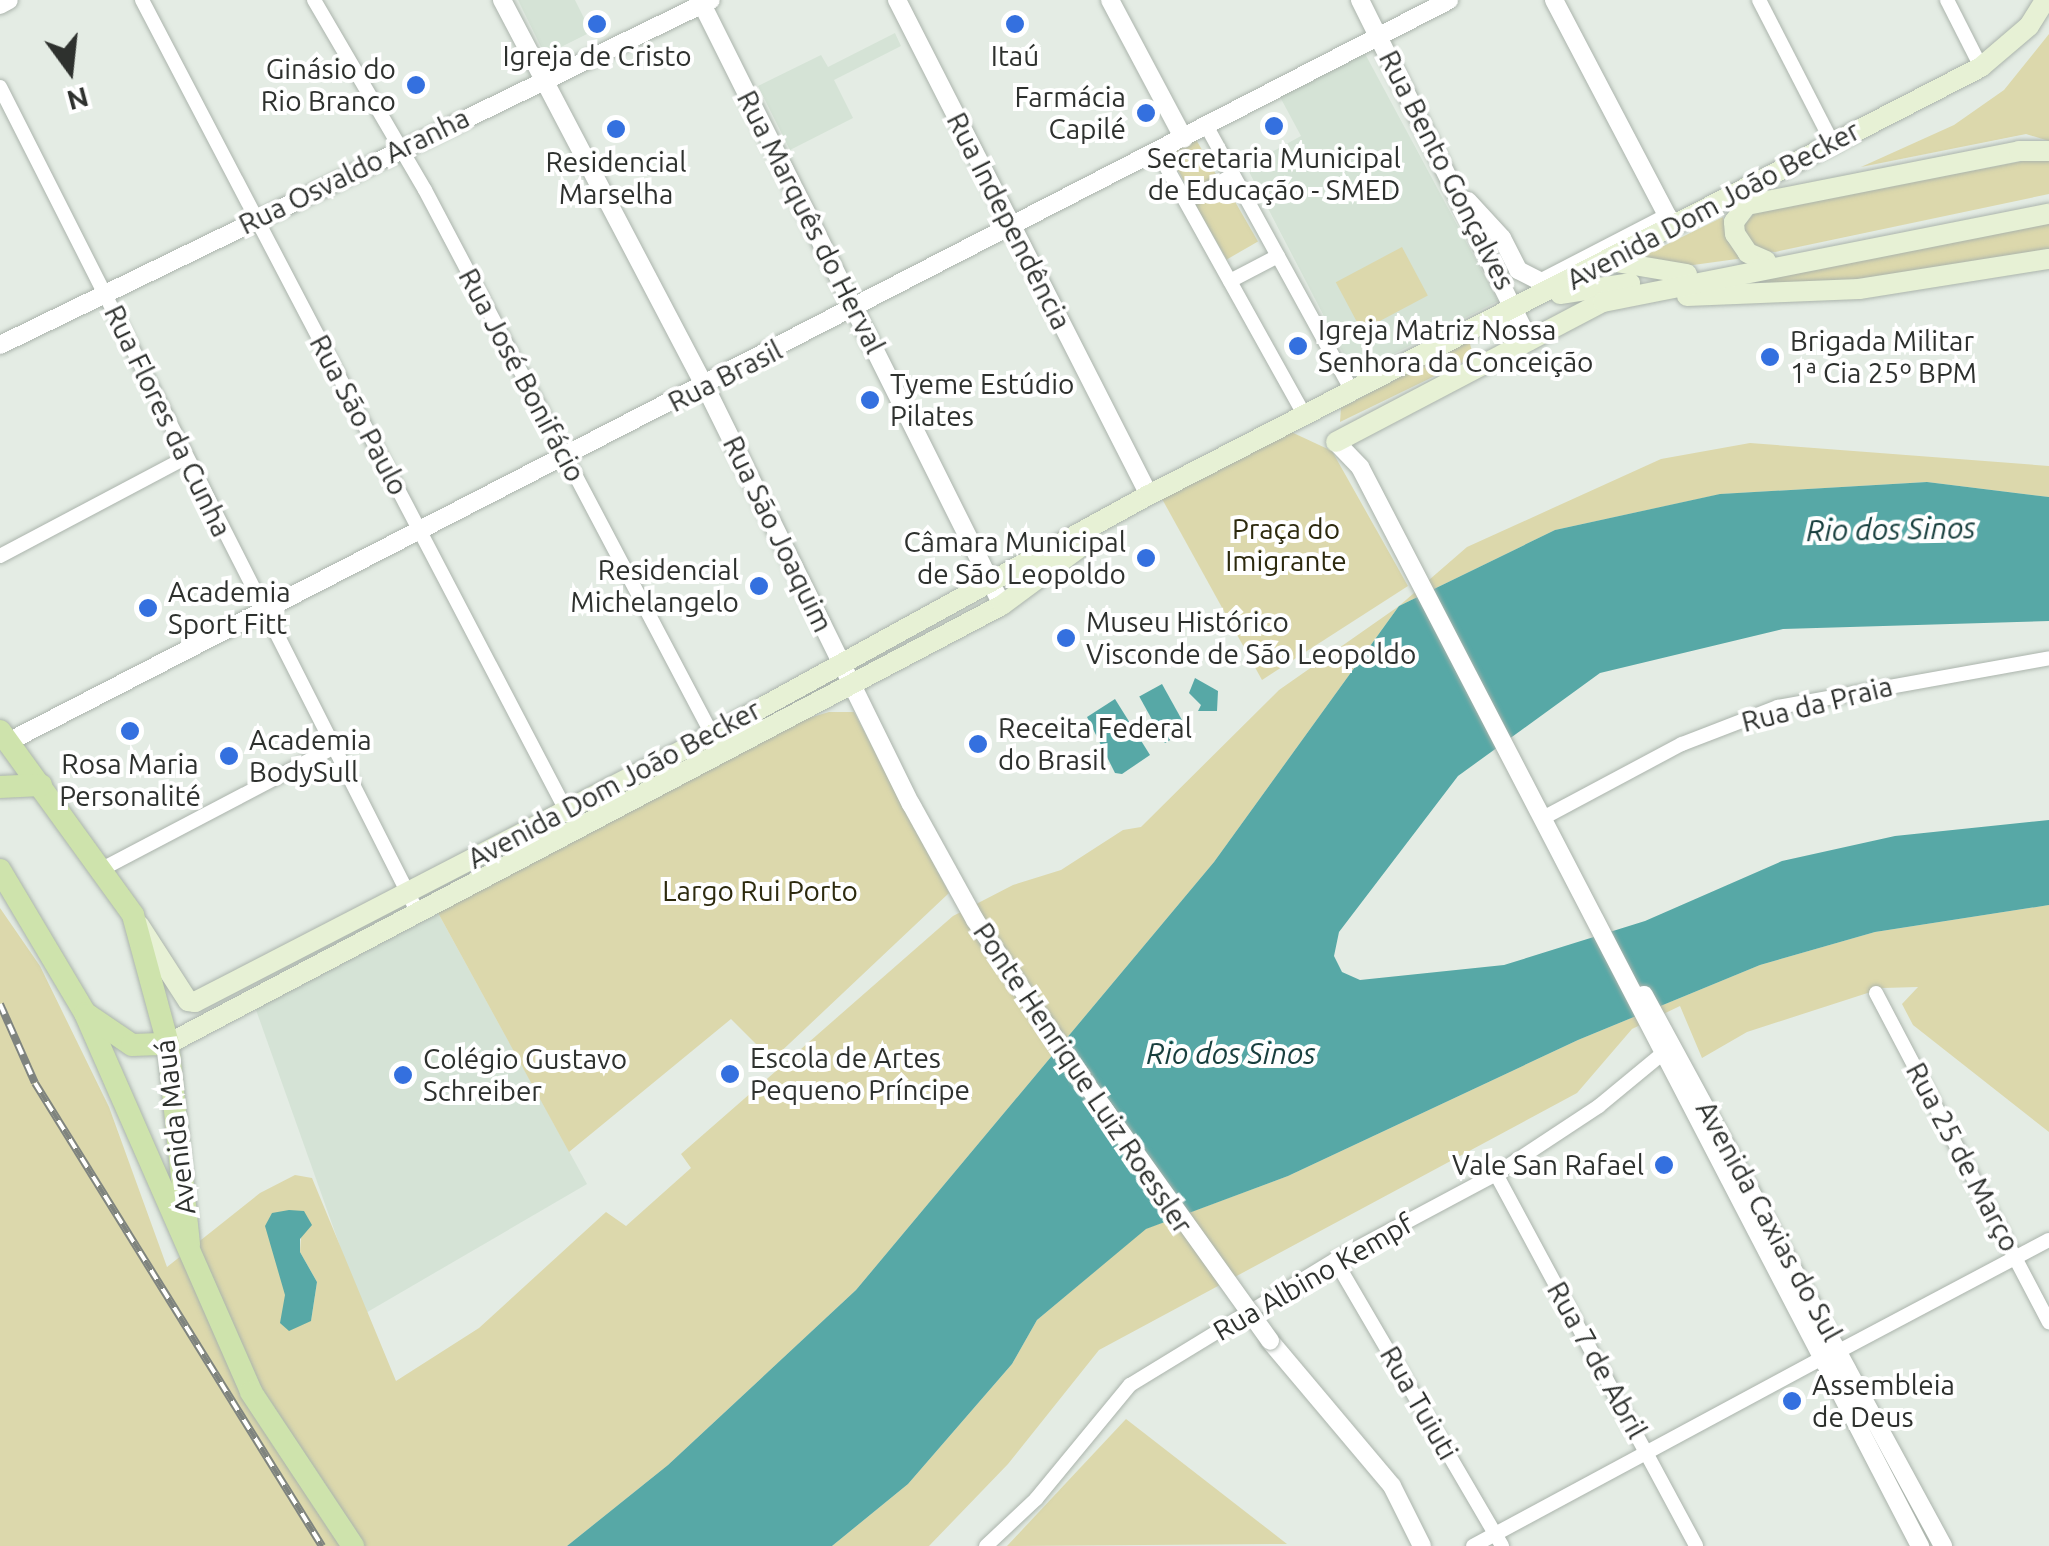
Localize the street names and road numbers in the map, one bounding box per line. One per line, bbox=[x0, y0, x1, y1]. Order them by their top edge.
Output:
street label: Rua Bento Gonçalves bbox=[1372, 45, 1522, 295]
street label: Rua Marquês do Herval bbox=[730, 85, 892, 359]
street label: Rua Osvaldo Aranha bbox=[233, 101, 475, 241]
street label: Rua Independência bbox=[940, 107, 1078, 335]
street label: Avenida Dom João Becker bbox=[1561, 113, 1865, 297]
street label: Rua José Bonifácio bbox=[452, 263, 592, 487]
street label: Rua Flores da Cunha bbox=[97, 300, 239, 542]
street label: Rua São Paulo bbox=[303, 329, 415, 501]
street label: Rua Brasil bbox=[662, 333, 788, 419]
street label: Rua São Joaquim bbox=[716, 430, 840, 638]
street label: Rua da Praia bbox=[1738, 669, 1896, 739]
street label: Avenida Dom João Becker bbox=[462, 692, 766, 876]
street label: Ponte Henrique Luiz Roessler bbox=[966, 916, 1200, 1240]
street label: Avenida Mauá bbox=[148, 1038, 202, 1216]
street label: Rua 25 de Março bbox=[1899, 1057, 2027, 1257]
street label: Avenida Caxias do Sul bbox=[1689, 1095, 1849, 1347]
street label: Rua Albino Kempf bbox=[1207, 1206, 1419, 1348]
street label: Rua 7 de Abril bbox=[1540, 1276, 1654, 1444]
street label: Rua Tuiuti bbox=[1373, 1340, 1465, 1466]

